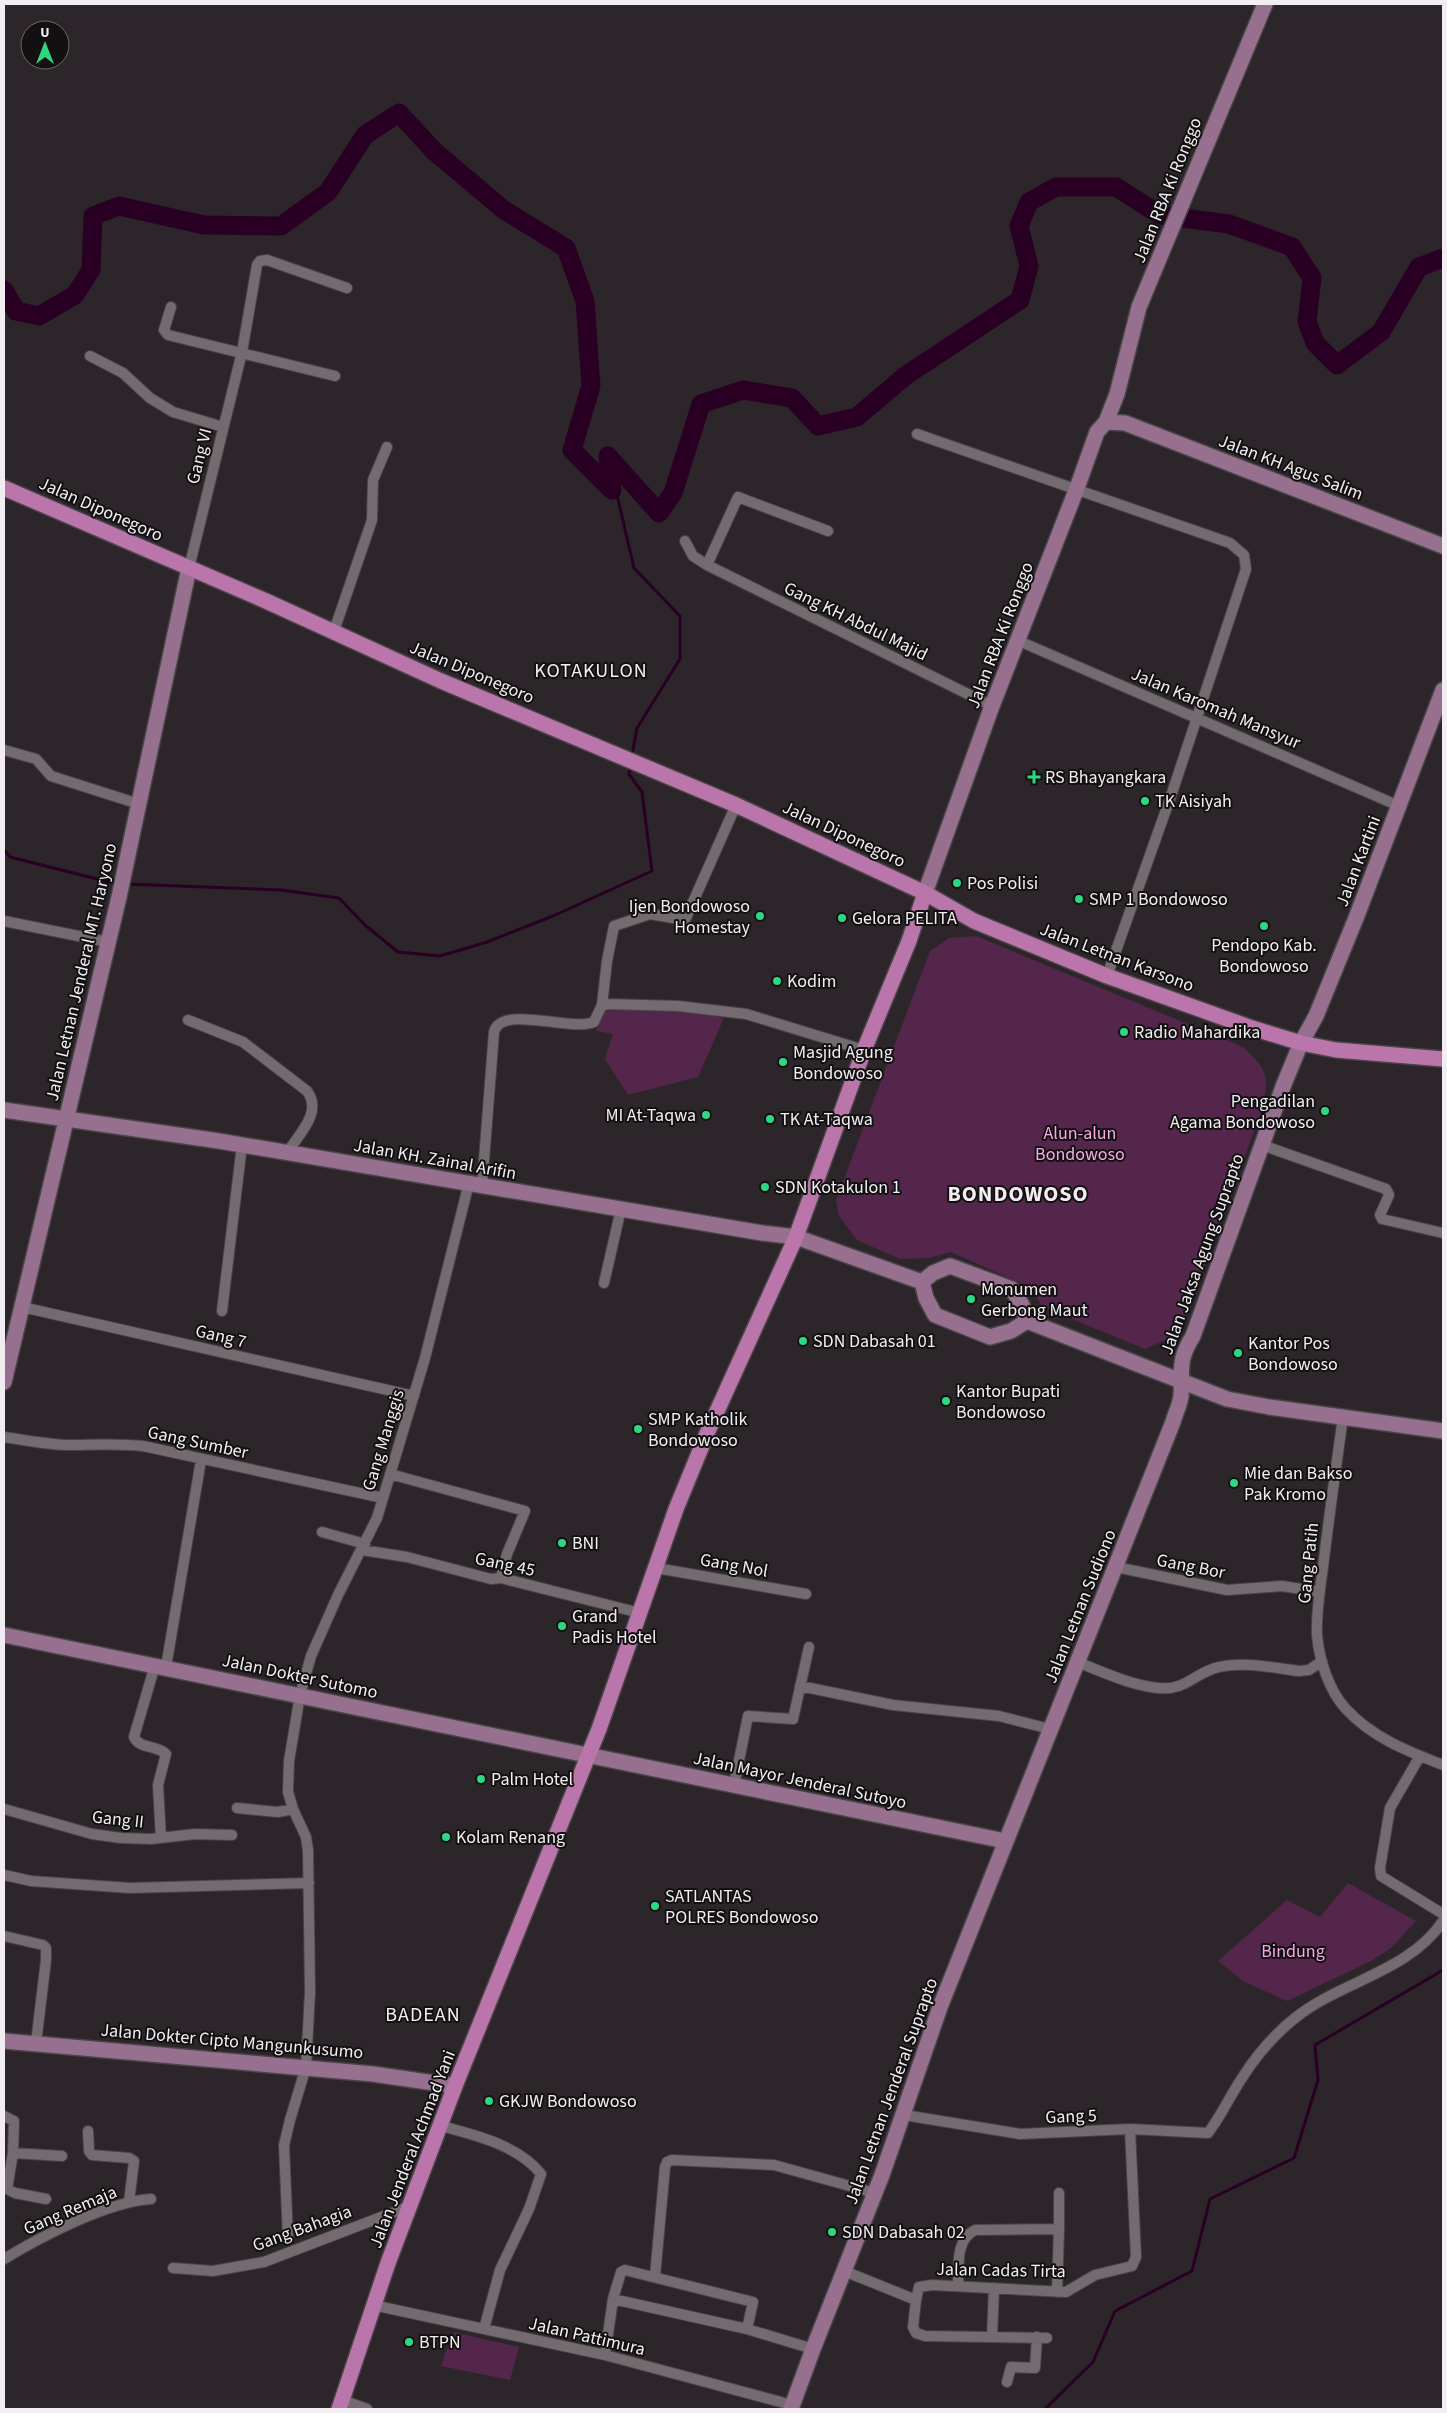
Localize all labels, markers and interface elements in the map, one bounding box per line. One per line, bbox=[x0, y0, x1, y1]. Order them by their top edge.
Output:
north arrow bbox=[20, 20, 70, 70]
text: U bbox=[40, 23, 50, 43]
street label: Jalan RBA Ki Ronggo bbox=[1127, 114, 1208, 267]
street label: Gang VI bbox=[180, 426, 218, 487]
street label: Jalan KH Agus Salim bbox=[1215, 428, 1367, 507]
street label: Jalan Diponegoro bbox=[35, 471, 167, 548]
street label: Jalan RBA Ki Ronggo bbox=[961, 558, 1040, 712]
street label: Gang KH Abdul Majid bbox=[780, 576, 932, 667]
street label: Jalan Diponegoro bbox=[406, 635, 538, 710]
district label: KOTAKULON bbox=[534, 657, 648, 685]
street label: Jalan Karomah Mansyur bbox=[1127, 661, 1305, 756]
place label: RS Bhayangkara bbox=[1045, 765, 1166, 790]
marker: RS Bhayangkara bbox=[1027, 770, 1041, 784]
place label: TK Aisiyah bbox=[1155, 789, 1232, 814]
street label: Jalan Diponegoro bbox=[778, 795, 909, 874]
marker: TK Aisiyah bbox=[1139, 795, 1151, 807]
street label: Jalan Kartini bbox=[1330, 812, 1387, 910]
street label: Jalan Letnan Jenderal MT. Haryono bbox=[40, 841, 123, 1104]
place label: Pos Polisi bbox=[967, 871, 1038, 896]
marker: Pos Polisi bbox=[951, 877, 963, 889]
place label: SMP 1 Bondowoso bbox=[1089, 887, 1228, 912]
marker: SMP 1 Bondowoso bbox=[1073, 893, 1085, 905]
place label: Ijen Bondowoso Homestay bbox=[629, 894, 751, 940]
place label: Gelora PELITA bbox=[852, 906, 957, 931]
marker: Ijen Bondowoso Homestay bbox=[754, 910, 766, 922]
marker: Gelora PELITA bbox=[836, 912, 848, 924]
street label: Jalan Letnan Karsono bbox=[1036, 917, 1197, 998]
marker: Pendopo Kab. Bondowoso bbox=[1258, 920, 1270, 932]
place label: Pendopo Kab. Bondowoso bbox=[1211, 933, 1317, 979]
place label: Kodim bbox=[787, 969, 836, 994]
marker: Kodim bbox=[771, 975, 783, 987]
place label: Radio Mahardika bbox=[1134, 1020, 1260, 1045]
marker: Radio Mahardika bbox=[1118, 1026, 1130, 1038]
place label: Masjid Agung Bondowoso bbox=[793, 1040, 893, 1086]
marker: Masjid Agung Bondowoso bbox=[777, 1056, 789, 1068]
place label: Pengadilan Agama Bondowoso bbox=[1170, 1089, 1315, 1135]
place label: MI At-Taqwa bbox=[605, 1103, 696, 1128]
marker: Pengadilan Agama Bondowoso bbox=[1319, 1105, 1331, 1117]
place label: TK At-Taqwa bbox=[780, 1107, 873, 1132]
marker: MI At-Taqwa bbox=[700, 1109, 712, 1121]
marker: TK At-Taqwa bbox=[764, 1113, 776, 1125]
park label: Alun-alun Bondowoso bbox=[1035, 1121, 1125, 1167]
street label: Jalan KH. Zainal Arifin bbox=[351, 1133, 518, 1186]
street label: Jalan Jaksa Agung Suprapto bbox=[1154, 1150, 1251, 1358]
place label: SDN Kotakulon 1 bbox=[775, 1175, 901, 1200]
district label: BONDOWOSO bbox=[947, 1178, 1089, 1210]
marker: SDN Kotakulon 1 bbox=[759, 1181, 771, 1193]
place label: Monumen Gerbong Maut bbox=[981, 1277, 1088, 1323]
marker: Monumen Gerbong Maut bbox=[965, 1293, 977, 1305]
street label: Gang 7 bbox=[193, 1318, 249, 1354]
place label: SDN Dabasah 01 bbox=[813, 1329, 936, 1354]
place label: Kantor Pos Bondowoso bbox=[1248, 1331, 1338, 1377]
marker: SDN Dabasah 01 bbox=[797, 1335, 809, 1347]
marker: Kantor Pos Bondowoso bbox=[1232, 1347, 1244, 1359]
place label: Kantor Bupati Bondowoso bbox=[956, 1379, 1060, 1425]
street label: Gang Manggis bbox=[356, 1386, 411, 1494]
marker: Kantor Bupati Bondowoso bbox=[940, 1395, 952, 1407]
place label: SMP Katholik Bondowoso bbox=[648, 1407, 747, 1453]
street label: Gang Sumber bbox=[145, 1420, 251, 1465]
marker: SMP Katholik Bondowoso bbox=[632, 1423, 644, 1435]
place label: Mie dan Bakso Pak Kromo bbox=[1244, 1461, 1352, 1507]
marker: Mie dan Bakso Pak Kromo bbox=[1228, 1477, 1240, 1489]
street label: Gang Patih bbox=[1292, 1521, 1325, 1605]
street label: Jalan Letnan Sudiono bbox=[1038, 1526, 1123, 1687]
place label: BNI bbox=[572, 1531, 599, 1556]
marker: BNI bbox=[556, 1537, 568, 1549]
street label: Gang 45 bbox=[473, 1546, 537, 1583]
street label: Gang Nol bbox=[698, 1547, 770, 1584]
street label: Gang Bor bbox=[1155, 1548, 1228, 1586]
place label: Grand Padis Hotel bbox=[572, 1604, 657, 1650]
marker: Grand Padis Hotel bbox=[556, 1620, 568, 1632]
street label: Jalan Dokter Sutomo bbox=[220, 1648, 380, 1705]
street label: Jalan Mayor Jenderal Sutoyo bbox=[691, 1746, 909, 1815]
place label: Palm Hotel bbox=[491, 1767, 573, 1792]
marker: Palm Hotel bbox=[475, 1773, 487, 1785]
street label: Gang II bbox=[91, 1804, 145, 1835]
place label: Kolam Renang bbox=[456, 1825, 565, 1850]
marker: Kolam Renang bbox=[440, 1831, 452, 1843]
place label: SATLANTAS POLRES Bondowoso bbox=[665, 1884, 819, 1930]
marker: SATLANTAS POLRES Bondowoso bbox=[649, 1900, 661, 1912]
park label: Bindung bbox=[1261, 1939, 1325, 1964]
street label: Jalan Letnan Jenderal Suprapto bbox=[839, 1974, 944, 2208]
district label: BADEAN bbox=[385, 2001, 461, 2029]
street label: Jalan Dokter Cipto Mangunkusumo bbox=[100, 2018, 364, 2065]
street label: Jalan Jenderal Achmad Yani bbox=[363, 2047, 462, 2252]
place label: GKJW Bondowoso bbox=[499, 2089, 637, 2114]
marker: GKJW Bondowoso bbox=[483, 2095, 495, 2107]
street label: Gang 5 bbox=[1045, 2103, 1097, 2130]
street label: Gang Remaja bbox=[20, 2180, 121, 2241]
street label: Gang Bahagia bbox=[249, 2199, 355, 2258]
place label: SDN Dabasah 02 bbox=[842, 2220, 965, 2245]
marker: SDN Dabasah 02 bbox=[826, 2226, 838, 2238]
street label: Jalan Cadas Tirta bbox=[936, 2257, 1066, 2284]
street label: Jalan Pattimura bbox=[526, 2311, 648, 2362]
place label: BTPN bbox=[419, 2330, 461, 2355]
marker: BTPN bbox=[403, 2336, 415, 2348]

